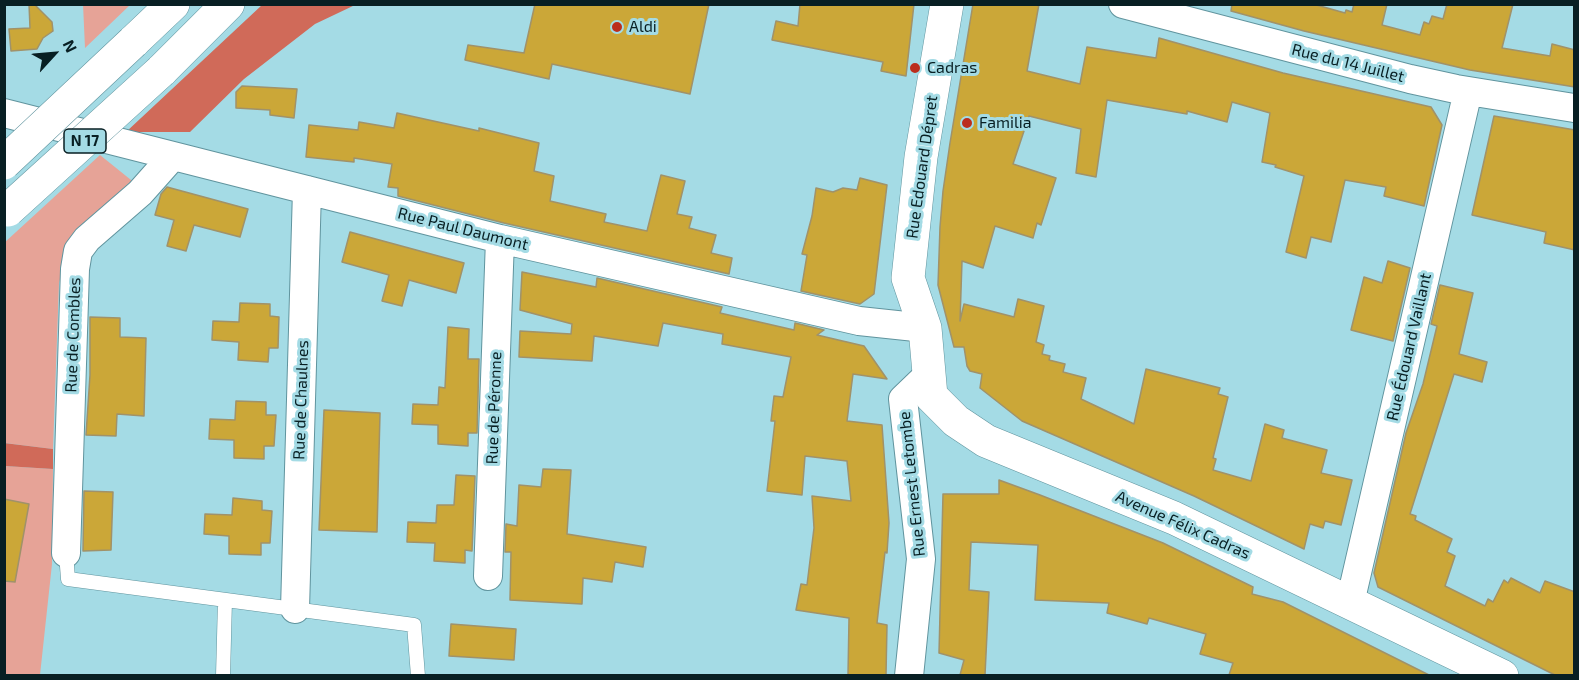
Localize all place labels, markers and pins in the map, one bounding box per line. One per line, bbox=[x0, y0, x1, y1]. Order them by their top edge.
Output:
place label: Aldi bbox=[629, 17, 657, 37]
marker: Aldi bbox=[610, 20, 624, 34]
place label: Cadras bbox=[927, 58, 977, 78]
marker: Cadras bbox=[908, 61, 922, 75]
place label: Familia bbox=[979, 113, 1032, 133]
marker: Familia bbox=[960, 116, 974, 130]

